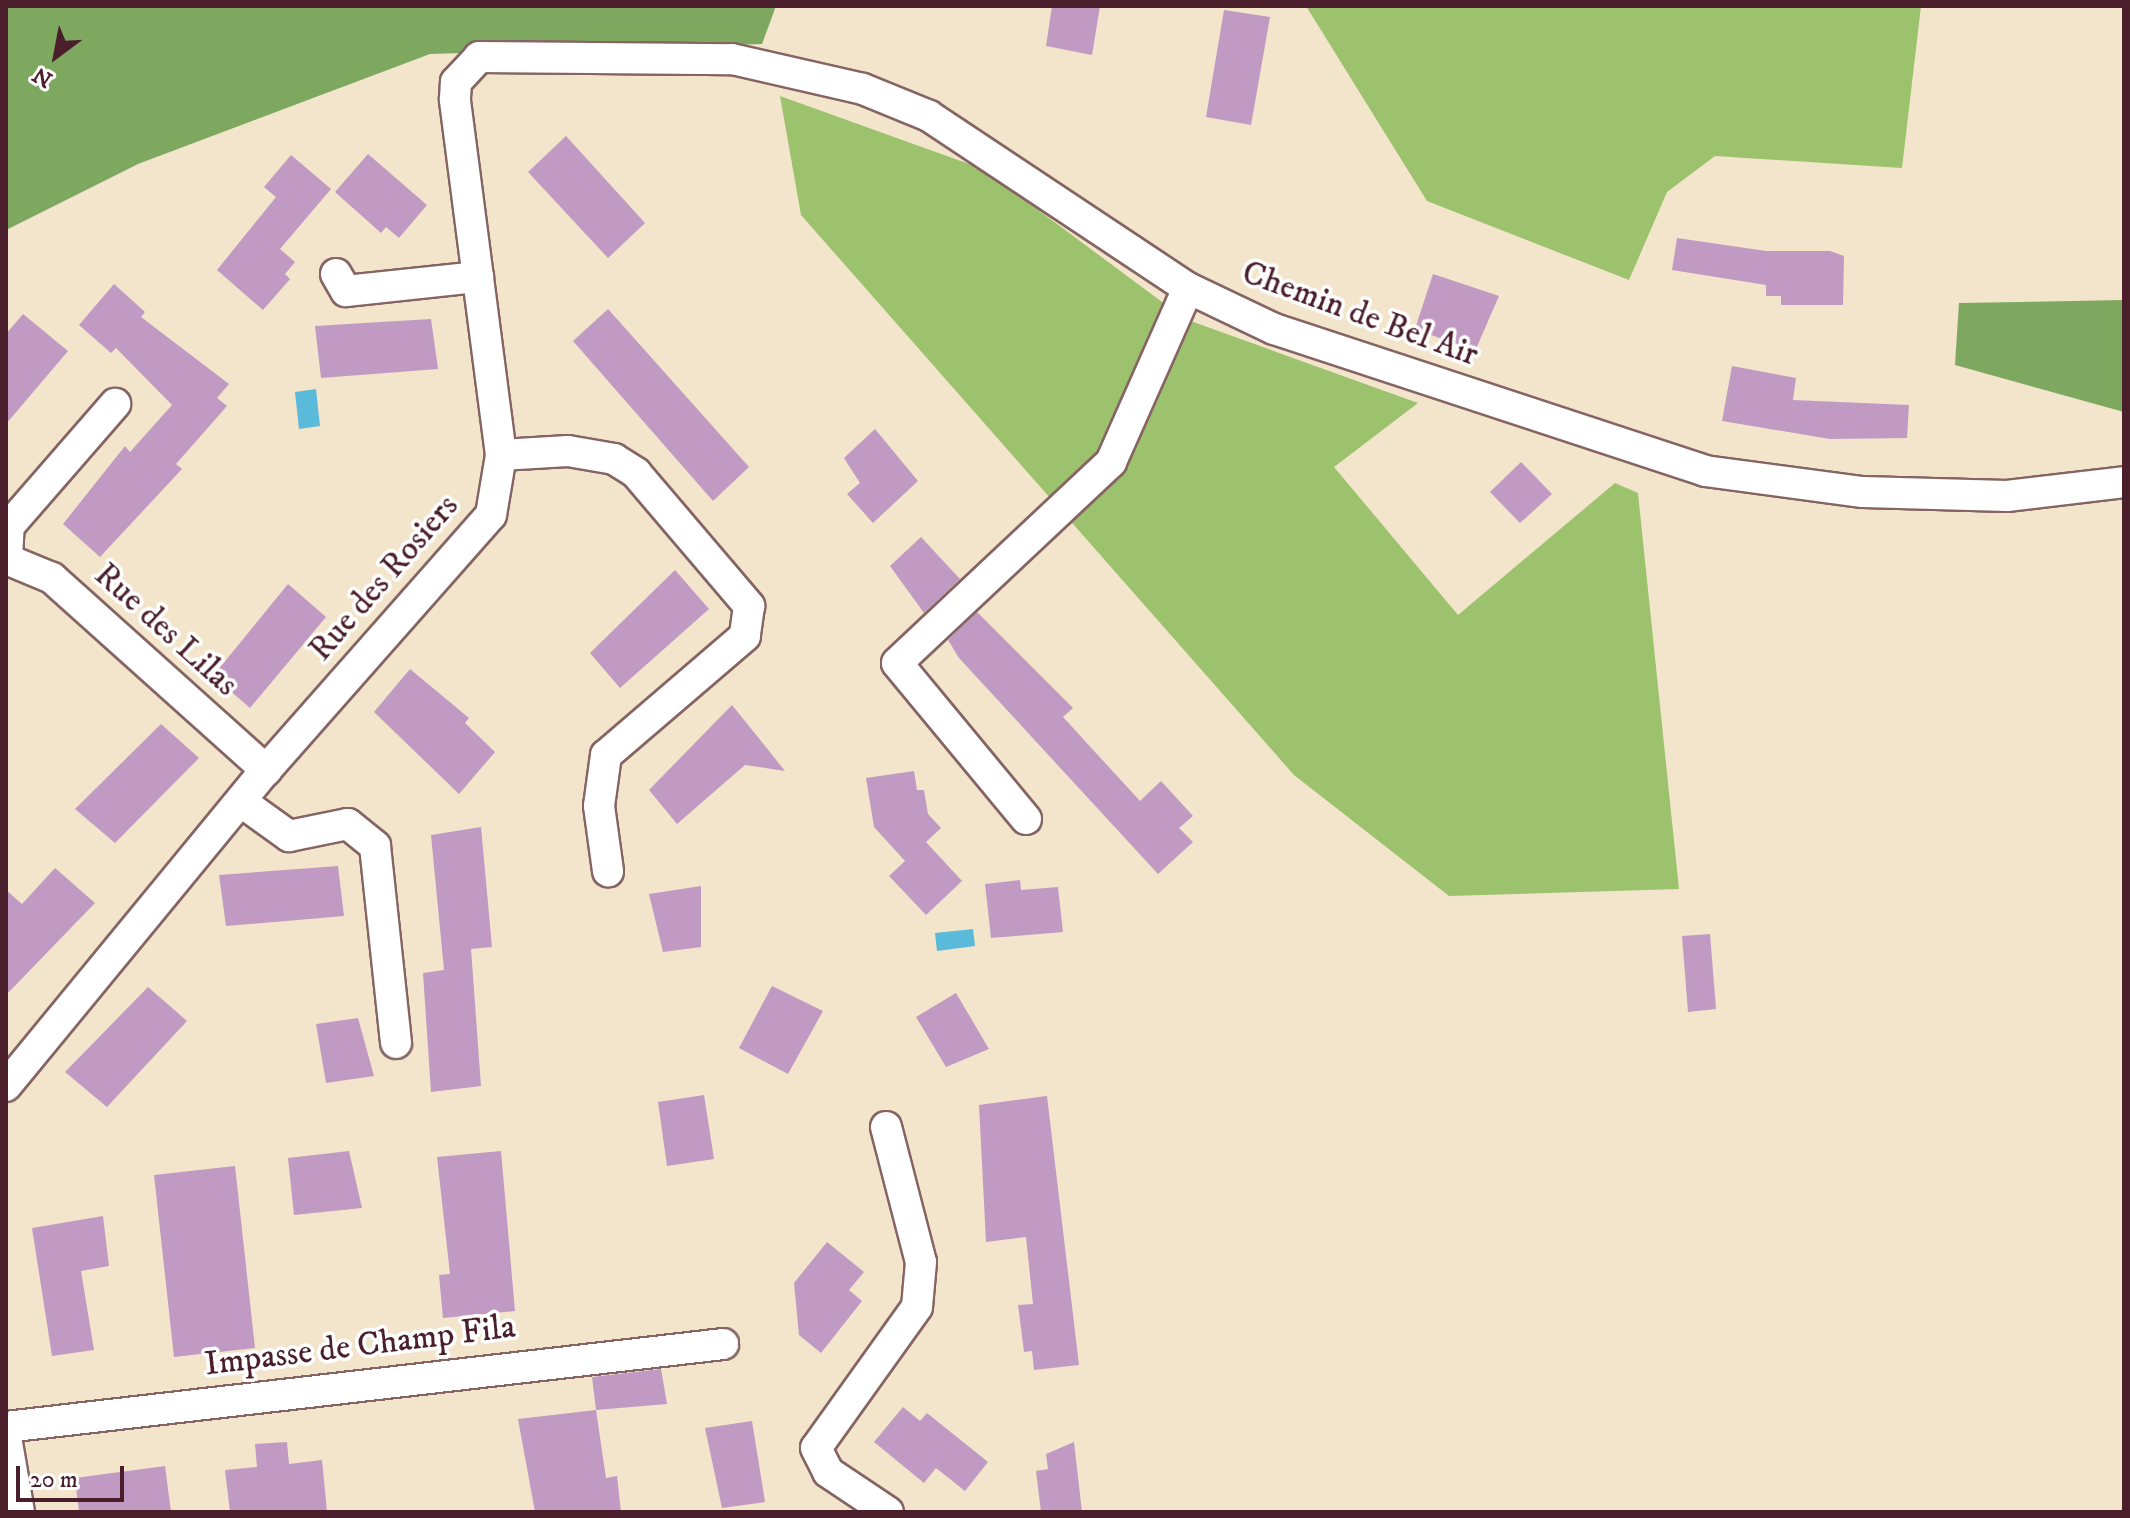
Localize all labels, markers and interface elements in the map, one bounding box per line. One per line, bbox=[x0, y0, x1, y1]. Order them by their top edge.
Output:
north arrow bbox=[16, 16, 96, 96]
text: N bbox=[28, 61, 58, 93]
street label: Chemin de Bel Air bbox=[1236, 252, 1484, 376]
street label: Rue des Rosiers bbox=[301, 486, 467, 670]
street label: Rue des Lilas bbox=[86, 555, 246, 705]
street label: Impasse de Champ Fila bbox=[202, 1307, 518, 1385]
scale bar bbox=[20, 1450, 128, 1500]
text: 20 m bbox=[30, 1465, 78, 1495]

